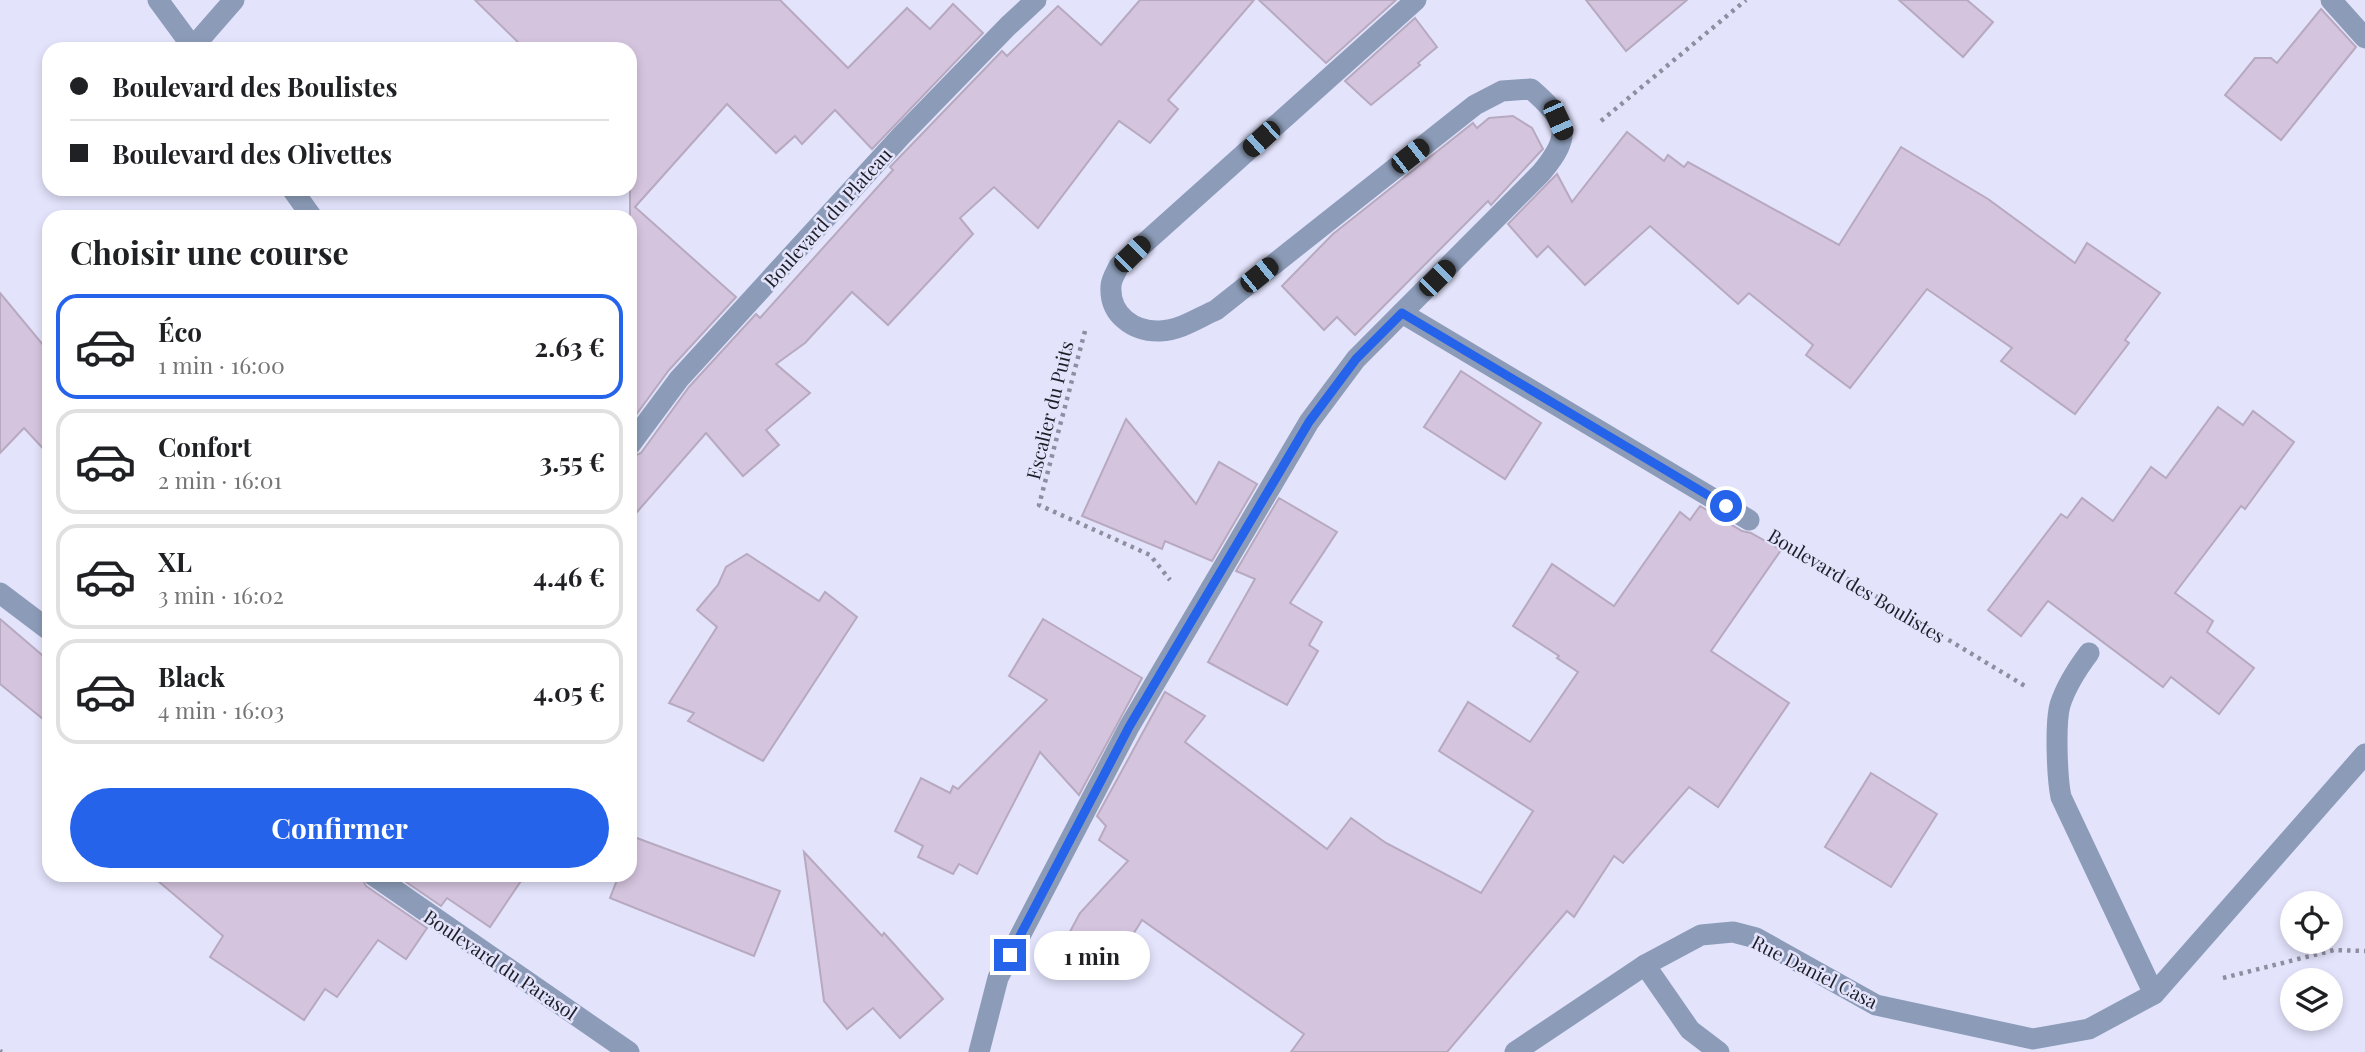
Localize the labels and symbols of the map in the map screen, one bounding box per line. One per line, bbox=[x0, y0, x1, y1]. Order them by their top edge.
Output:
car bbox=[1540, 97, 1577, 143]
car bbox=[1239, 117, 1284, 161]
car bbox=[1387, 135, 1434, 177]
street label: Boulevard du Plateau bbox=[757, 141, 897, 293]
car bbox=[1110, 232, 1155, 276]
car bbox=[1237, 254, 1282, 296]
car bbox=[1415, 256, 1460, 300]
street label: Escalier du Puits bbox=[1019, 338, 1079, 482]
route start bbox=[1710, 490, 1742, 522]
street label: Boulevard des Boulistes bbox=[1764, 522, 1950, 648]
street label: Boulevard du Parasol bbox=[419, 903, 583, 1025]
street label: Rue Daniel Casa bbox=[1748, 928, 1883, 1014]
callout: 1 min bbox=[1034, 930, 1150, 979]
route end bbox=[994, 939, 1026, 971]

